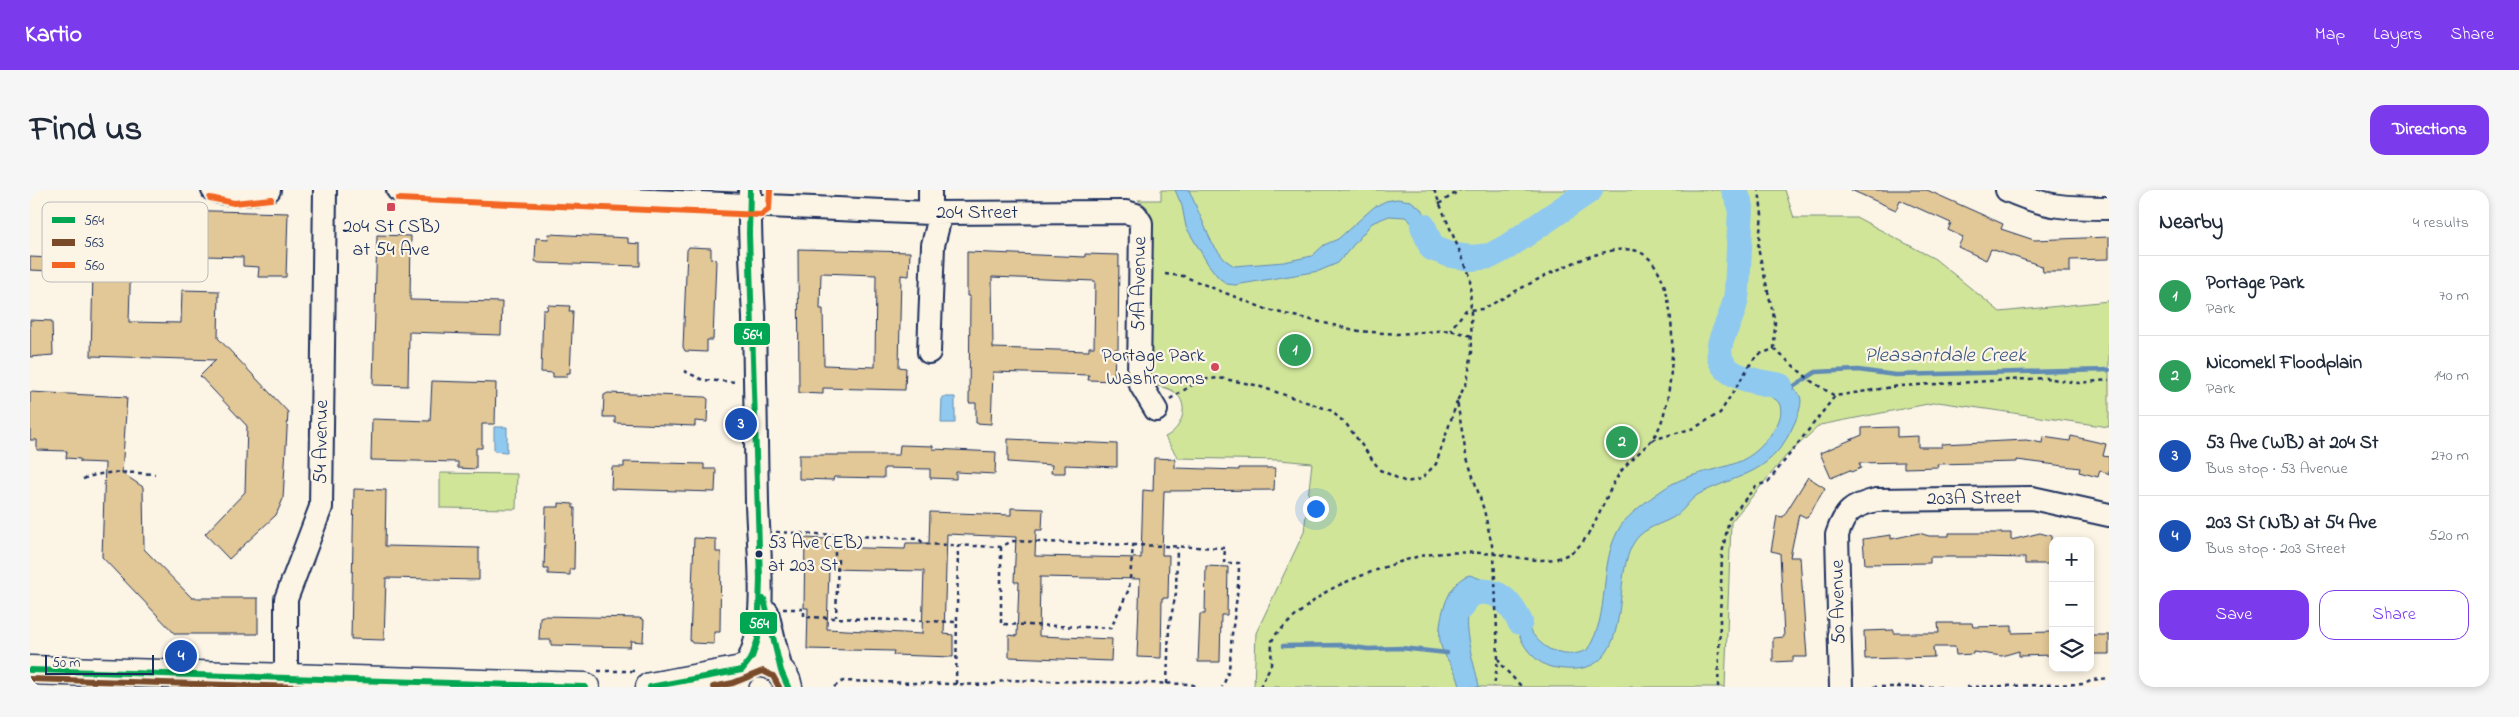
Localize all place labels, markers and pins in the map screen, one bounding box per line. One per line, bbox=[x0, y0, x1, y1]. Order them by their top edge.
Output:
marker: 204 St (SB) at 54 Ave bbox=[385, 201, 397, 213]
place label: 204 St (SB) at 54 Ave bbox=[343, 213, 440, 265]
pin: 1 bbox=[1279, 331, 1311, 369]
place label: Portage Park Washrooms bbox=[1101, 342, 1205, 394]
marker: Portage Park Washrooms bbox=[1209, 361, 1221, 373]
pin: 3 bbox=[725, 405, 757, 443]
pin: 2 bbox=[1606, 423, 1638, 461]
place label: 53 Ave (EB) at 203 St bbox=[768, 530, 863, 580]
marker: 53 Ave (EB) at 203 St bbox=[754, 549, 764, 559]
pin: 4 bbox=[165, 637, 197, 675]

